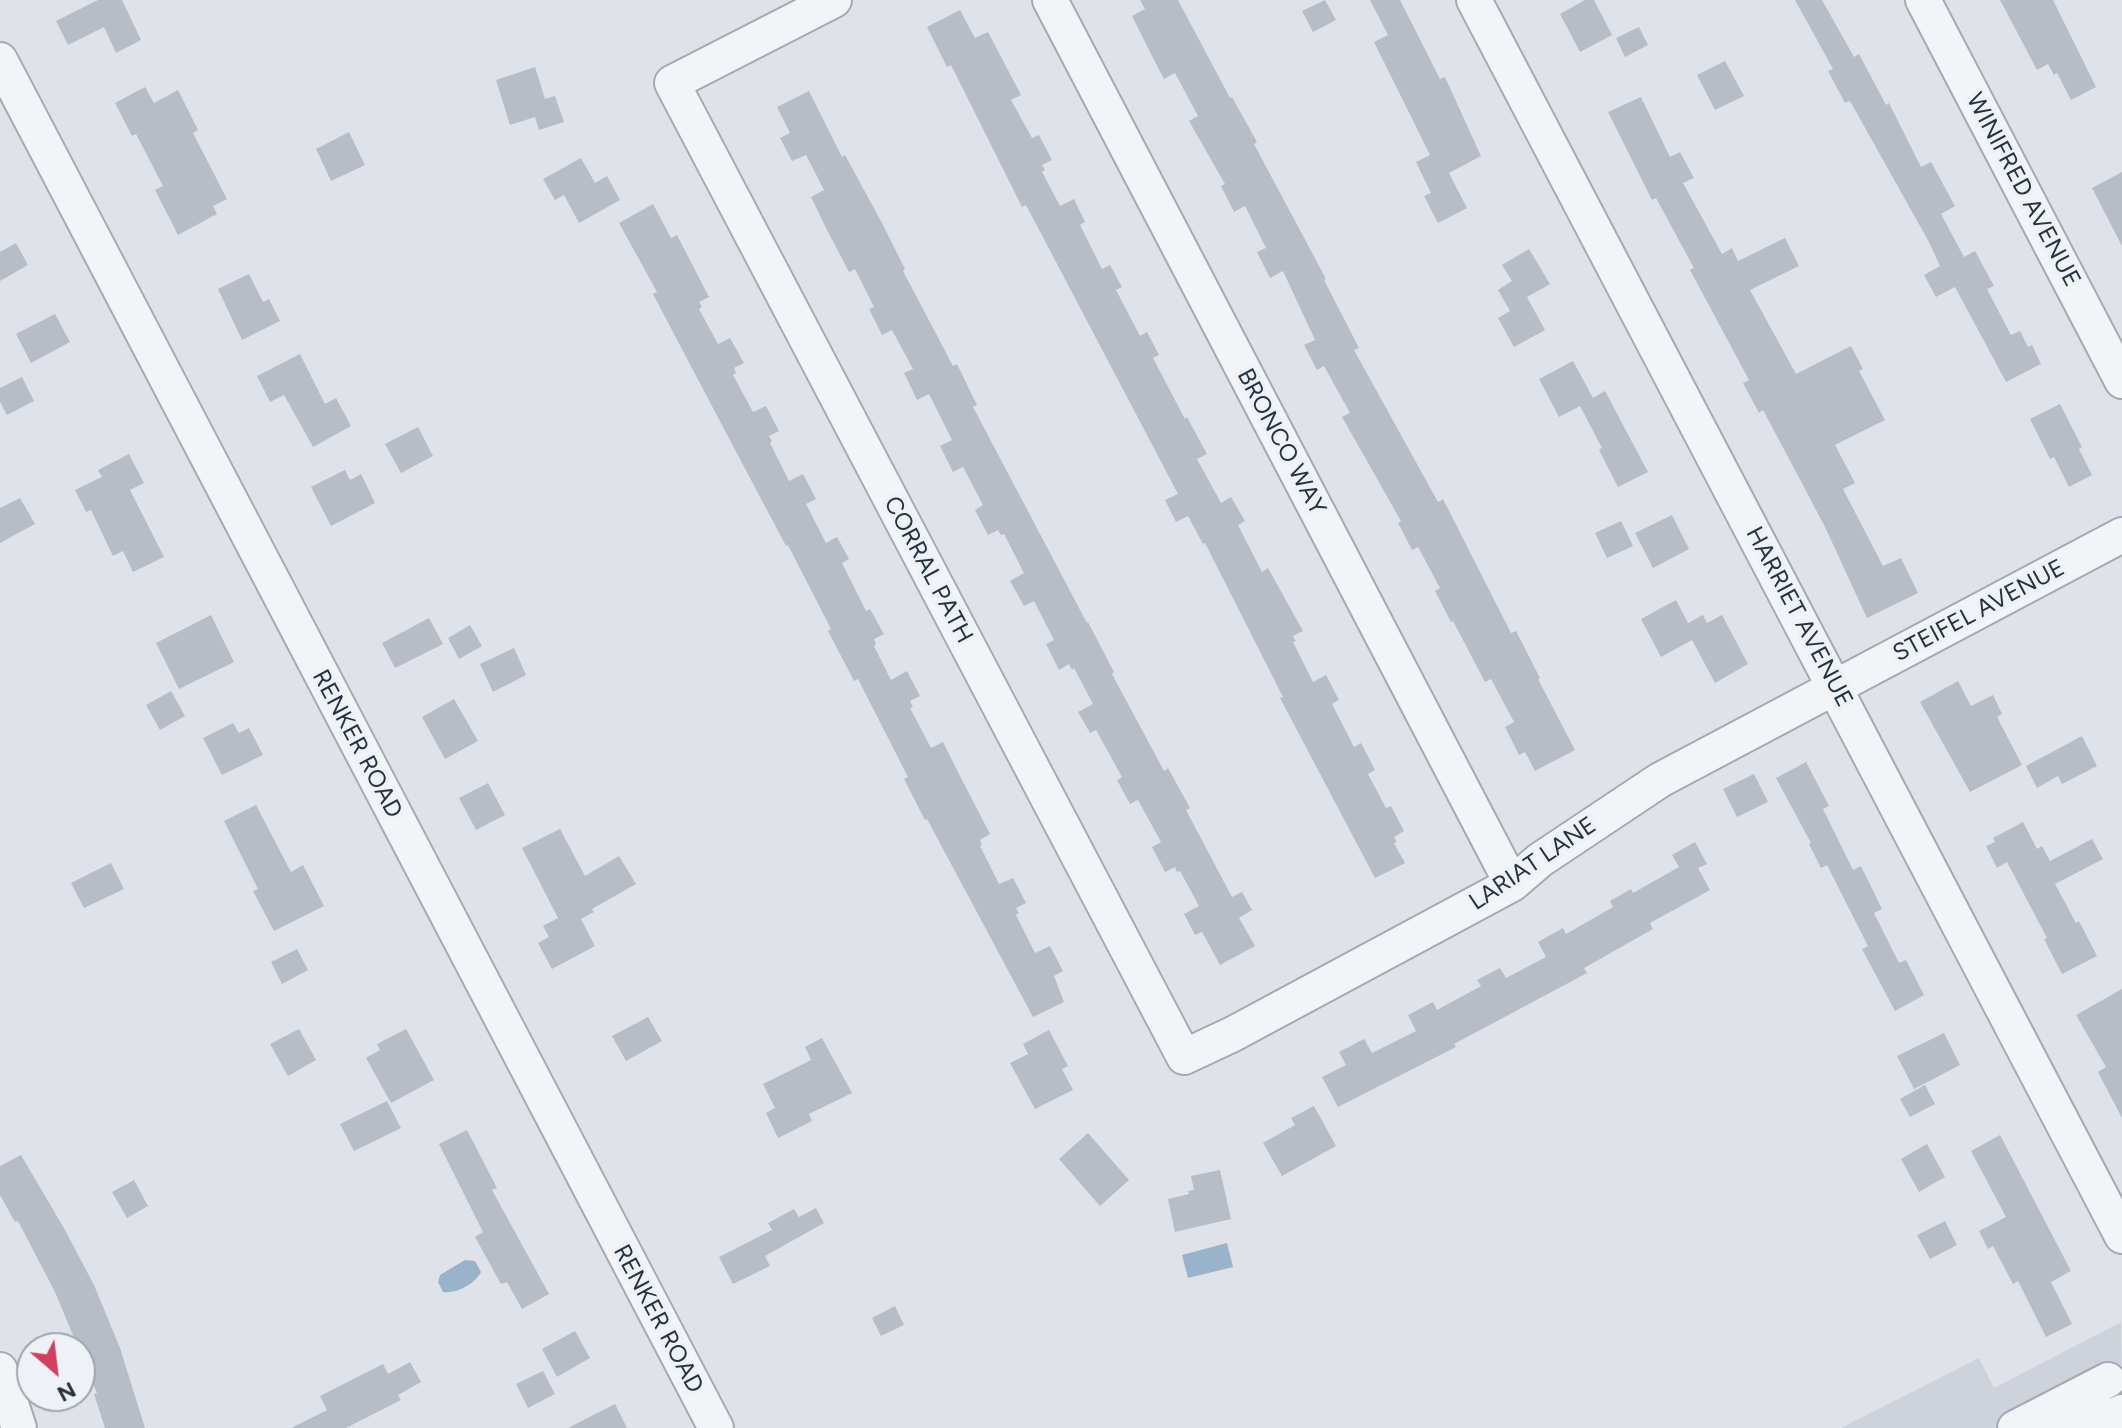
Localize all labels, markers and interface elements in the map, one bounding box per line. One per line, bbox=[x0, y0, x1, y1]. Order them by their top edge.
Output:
street label: WINIFRED AVENUE bbox=[1960, 88, 2086, 292]
street label: BRONCO WAY bbox=[1230, 364, 1332, 520]
street label: CORRAL PATH bbox=[877, 492, 979, 648]
street label: HARRIET AVENUE bbox=[1739, 522, 1859, 712]
street label: STEIFEL AVENUE bbox=[1888, 554, 2070, 668]
street label: RENKER ROAD bbox=[306, 665, 408, 823]
street label: LARIAT LANE bbox=[1464, 811, 1602, 917]
street label: RENKER ROAD bbox=[607, 1240, 709, 1398]
north arrow bbox=[16, 1332, 96, 1412]
text: N bbox=[53, 1376, 80, 1408]

